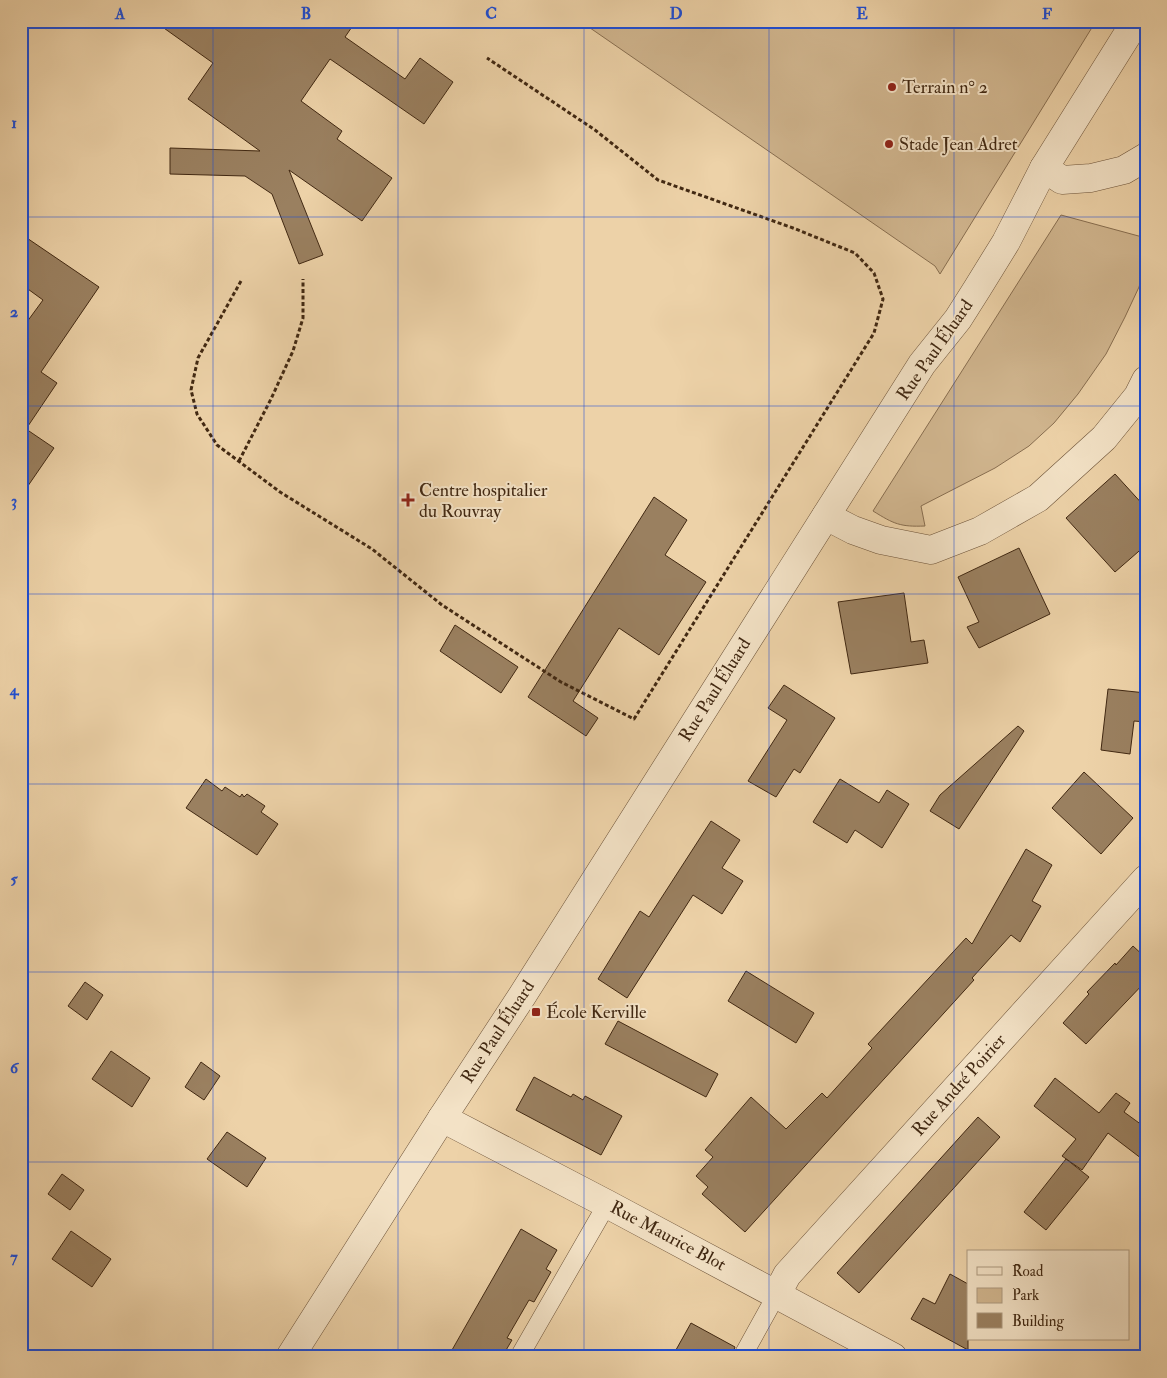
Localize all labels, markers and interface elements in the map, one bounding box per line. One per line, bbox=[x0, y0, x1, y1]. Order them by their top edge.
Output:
text: A bbox=[114, 4, 126, 24]
text: B bbox=[301, 4, 311, 24]
text: C bbox=[485, 4, 497, 24]
text: D bbox=[669, 4, 683, 24]
text: E bbox=[856, 4, 868, 24]
text: F bbox=[1042, 4, 1052, 24]
place label: Terrain n° 2 bbox=[902, 76, 988, 99]
marker: Terrain n° 2 bbox=[886, 81, 898, 93]
text: 1 bbox=[11, 113, 17, 133]
place label: Stade Jean Adret bbox=[899, 133, 1018, 156]
marker: Stade Jean Adret bbox=[883, 138, 895, 150]
street label: Rue Paul Éluard bbox=[892, 295, 978, 405]
text: 2 bbox=[10, 302, 18, 322]
place label: Centre hospitalier du Rouvray bbox=[419, 479, 548, 523]
text: 3 bbox=[11, 491, 17, 511]
marker: Centre hospitalier du Rouvray bbox=[401, 493, 415, 507]
street label: Rue Paul Éluard bbox=[674, 634, 756, 746]
text: 4 bbox=[9, 680, 20, 700]
text: 5 bbox=[10, 869, 18, 889]
street label: Rue Paul Éluard bbox=[456, 976, 540, 1088]
place label: École Kerville bbox=[546, 1001, 647, 1024]
marker: École Kerville bbox=[530, 1006, 542, 1018]
street label: Rue André Poirier bbox=[907, 1029, 1011, 1141]
text: 6 bbox=[10, 1058, 20, 1078]
street label: Rue Maurice Blot bbox=[606, 1196, 730, 1276]
text: 7 bbox=[10, 1247, 18, 1267]
legend bbox=[967, 1250, 1130, 1340]
text: Road bbox=[1012, 1262, 1044, 1281]
text: Park bbox=[1012, 1286, 1039, 1305]
text: Building bbox=[1012, 1312, 1064, 1331]

